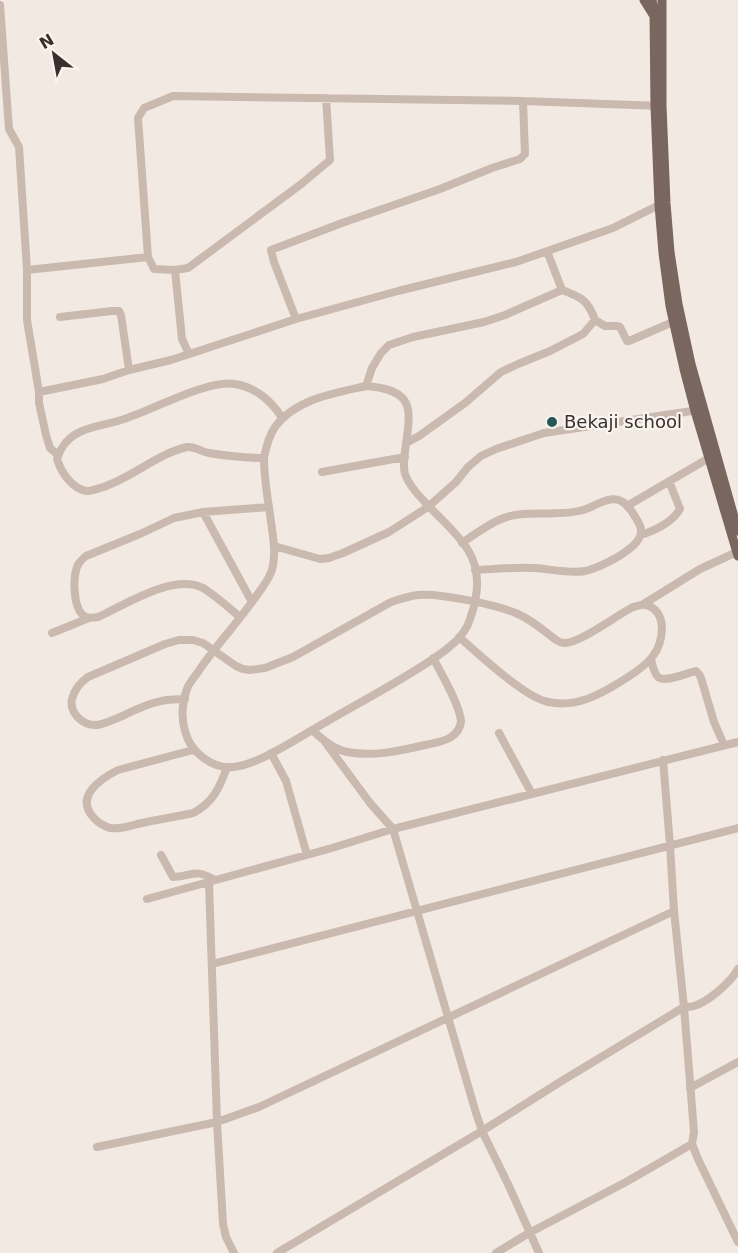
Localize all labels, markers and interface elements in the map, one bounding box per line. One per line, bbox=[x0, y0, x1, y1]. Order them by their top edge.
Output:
north arrow bbox=[24, 24, 84, 84]
text: N bbox=[36, 30, 57, 53]
place label: Bekaji school bbox=[564, 411, 682, 432]
marker: Bekaji school bbox=[545, 415, 559, 429]

